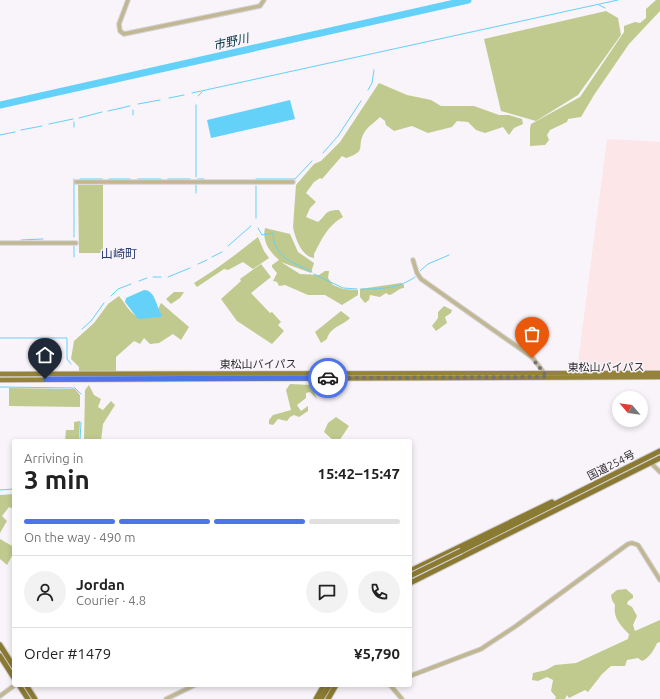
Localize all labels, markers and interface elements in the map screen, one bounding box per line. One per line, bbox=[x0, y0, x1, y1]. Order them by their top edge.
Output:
water label: 市野川 bbox=[212, 31, 252, 52]
district label: 山崎町 bbox=[101, 247, 137, 260]
pin bbox=[515, 317, 549, 358]
icon: bag bbox=[521, 323, 543, 345]
pin bbox=[28, 338, 62, 379]
icon: home bbox=[34, 344, 56, 366]
street label: 東松山バイパス bbox=[220, 358, 296, 370]
courier bbox=[308, 358, 348, 398]
street label: 東松山バイパス bbox=[568, 361, 644, 373]
icon: car bbox=[317, 367, 339, 389]
north arrow bbox=[612, 391, 648, 427]
map controls bbox=[612, 391, 648, 427]
street label: 国道254号 bbox=[585, 448, 637, 482]
text: Arriving in bbox=[24, 451, 83, 465]
text: 3 min bbox=[24, 465, 90, 494]
text: 15:42–15:47 bbox=[317, 465, 400, 482]
text: On the way · 490 m bbox=[24, 530, 136, 544]
button: person bbox=[24, 571, 66, 613]
button: chat bbox=[306, 571, 348, 613]
button: phone bbox=[358, 571, 400, 613]
text: Jordan bbox=[76, 576, 125, 593]
text: Courier · 4.8 bbox=[76, 593, 146, 607]
text: Order #1479 bbox=[24, 645, 111, 662]
text: ¥5,790 bbox=[354, 645, 400, 662]

